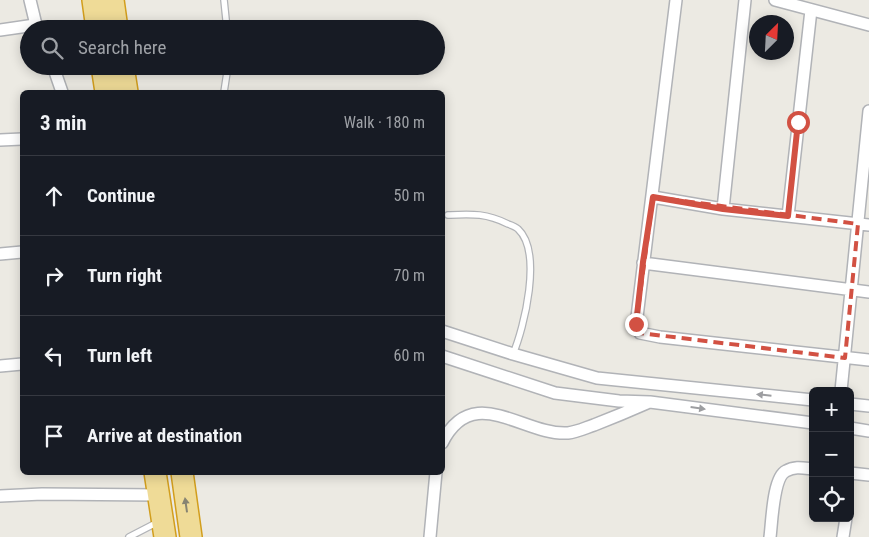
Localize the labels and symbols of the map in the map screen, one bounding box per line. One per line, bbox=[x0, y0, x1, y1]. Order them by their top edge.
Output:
north arrow bbox=[749, 15, 794, 60]
route start bbox=[787, 111, 810, 134]
route end bbox=[625, 313, 648, 336]
one-way arrow bbox=[756, 391, 772, 399]
one-way arrow bbox=[690, 404, 706, 412]
one-way arrow bbox=[182, 496, 190, 512]

